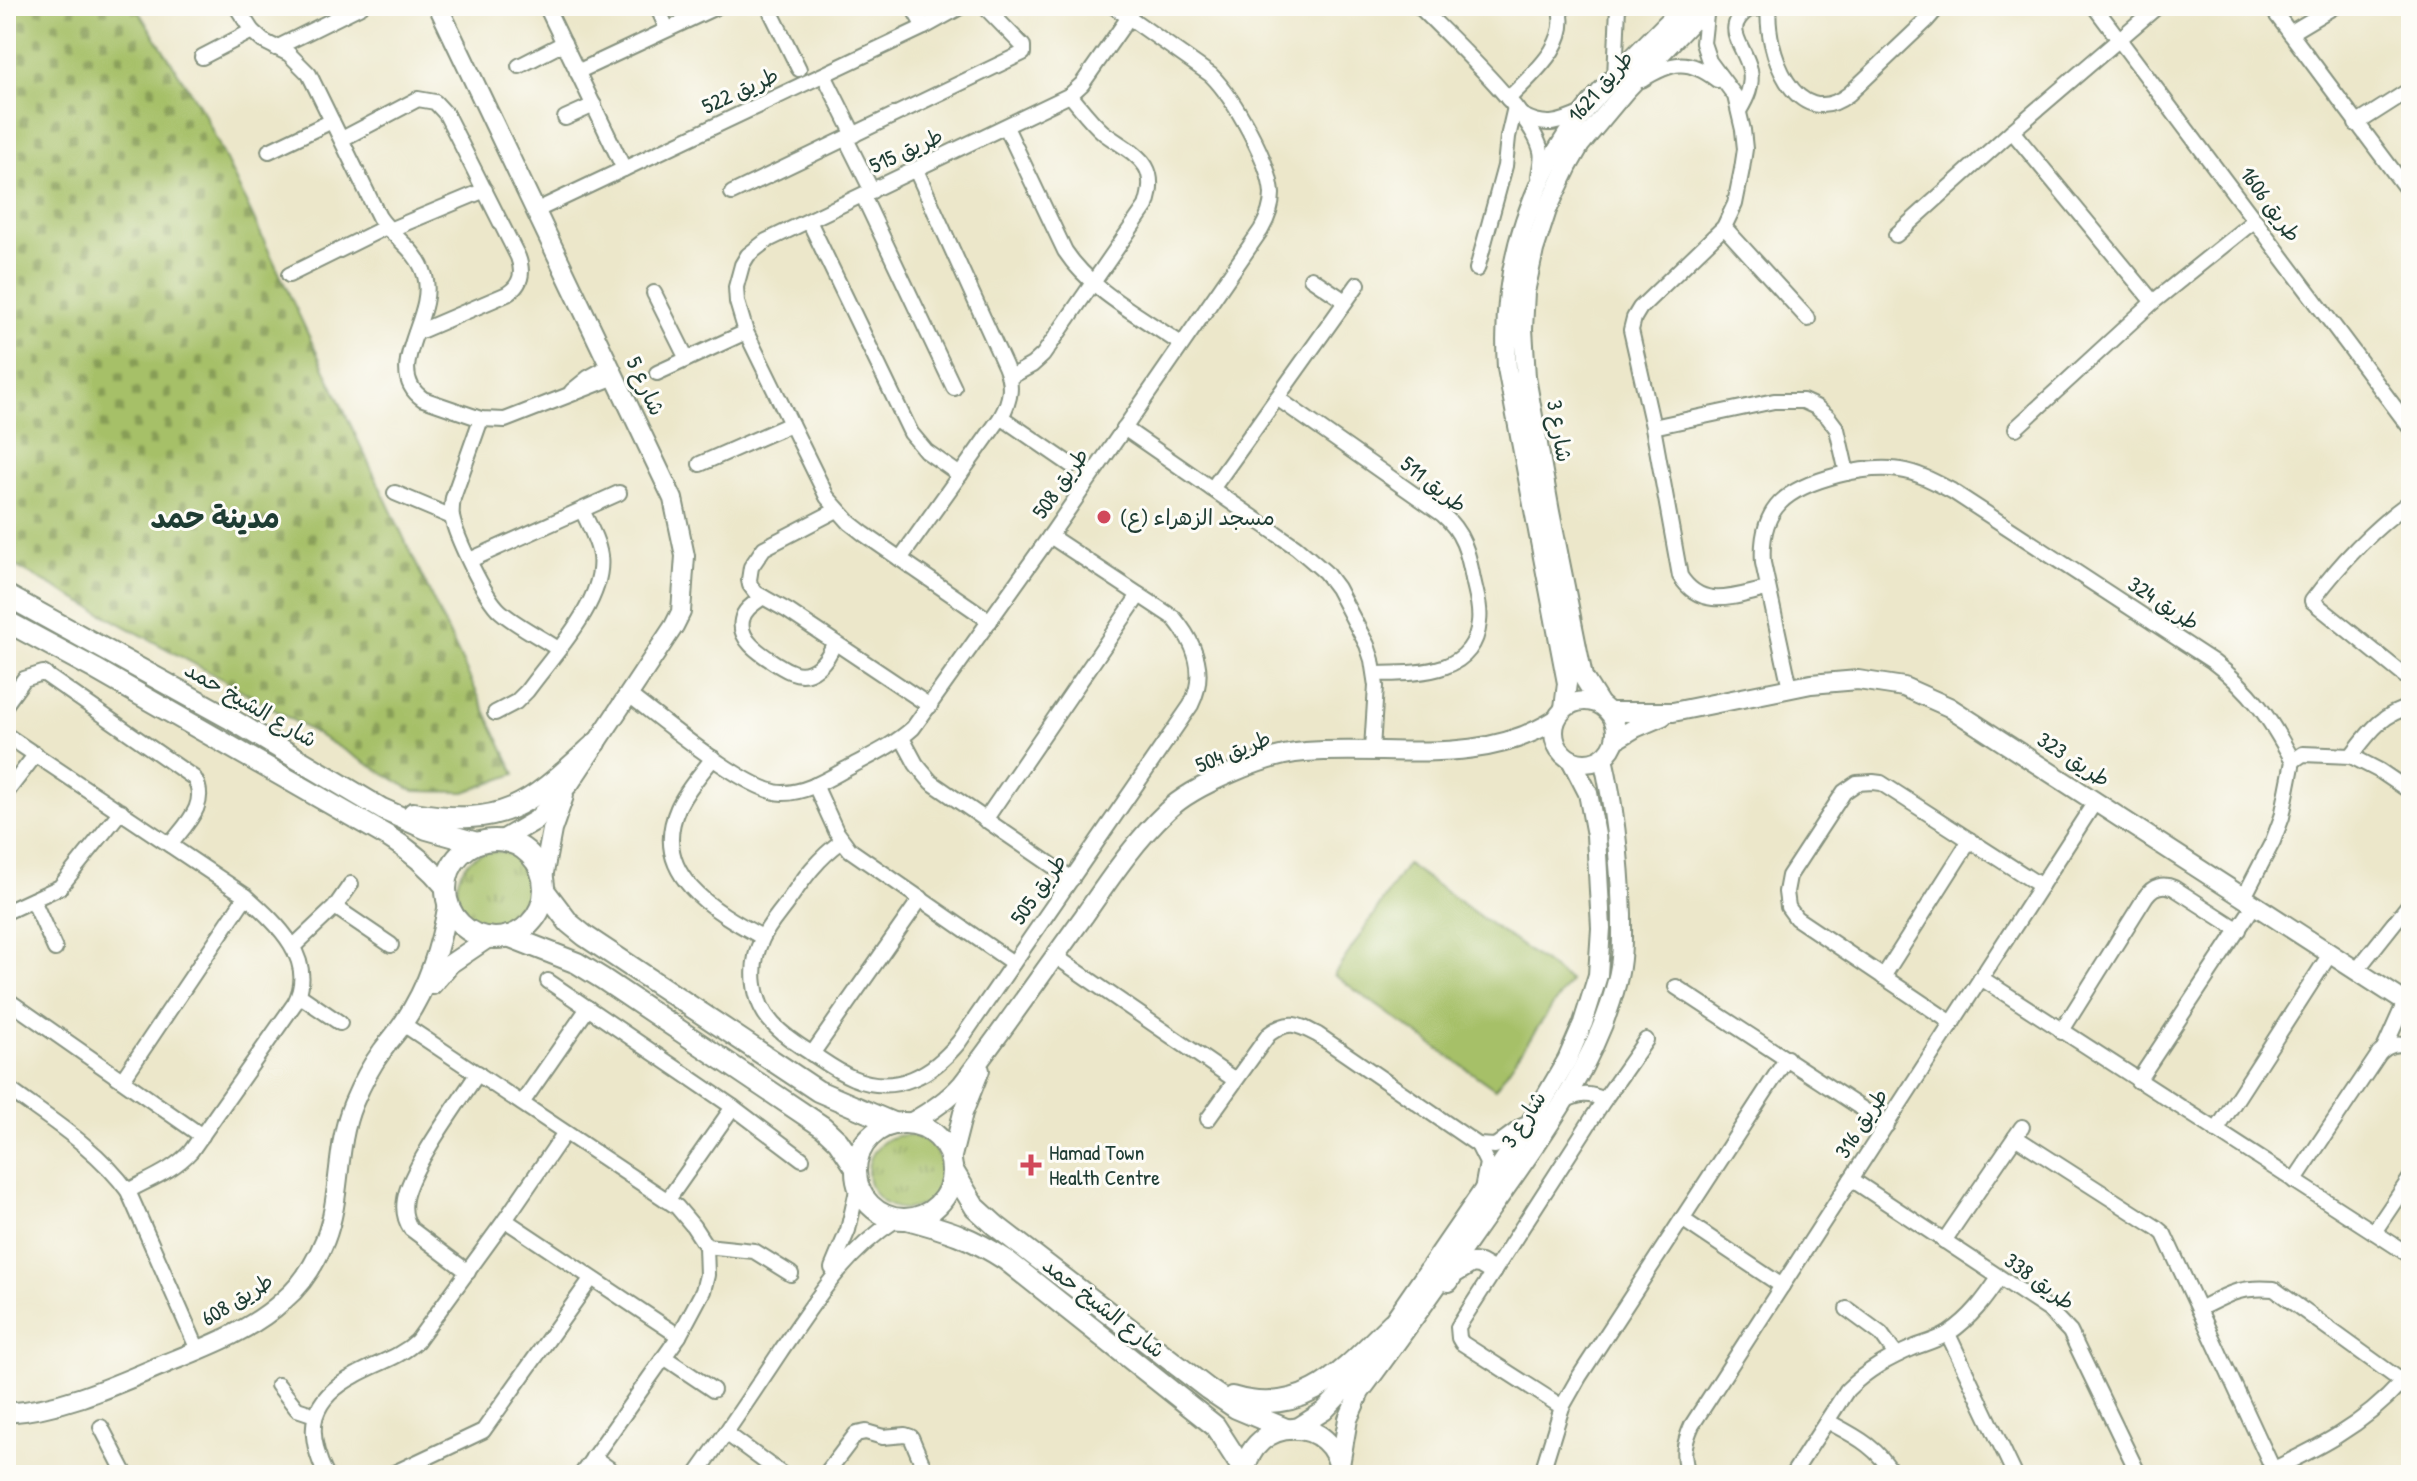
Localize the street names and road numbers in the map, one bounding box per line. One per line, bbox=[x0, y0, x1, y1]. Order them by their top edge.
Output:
street label: طريق 1621 bbox=[1560, 44, 1640, 128]
street label: طريق 522 bbox=[697, 59, 783, 121]
street label: طريق 515 bbox=[864, 120, 948, 180]
street label: طريق 1606 bbox=[2233, 160, 2309, 248]
street label: شارع 5 bbox=[618, 352, 673, 421]
street label: شارع 3 bbox=[1539, 398, 1580, 465]
street label: طريق 508 bbox=[1025, 442, 1095, 524]
street label: طريق 511 bbox=[1395, 449, 1473, 519]
street label: طريق 324 bbox=[2122, 569, 2206, 637]
street label: شارع الشيخ حمد bbox=[179, 654, 323, 755]
street label: طريق 504 bbox=[1191, 722, 1275, 780]
street label: طريق 323 bbox=[2032, 724, 2116, 794]
street label: طريق 505 bbox=[1003, 848, 1073, 930]
street label: طريق 316 bbox=[1827, 1082, 1895, 1164]
street label: شارع 3 bbox=[1493, 1085, 1553, 1154]
street label: طريق 338 bbox=[1999, 1245, 2081, 1317]
street label: شارع الشيخ حمد bbox=[1036, 1250, 1172, 1365]
street label: طريق 608 bbox=[195, 1265, 279, 1333]

